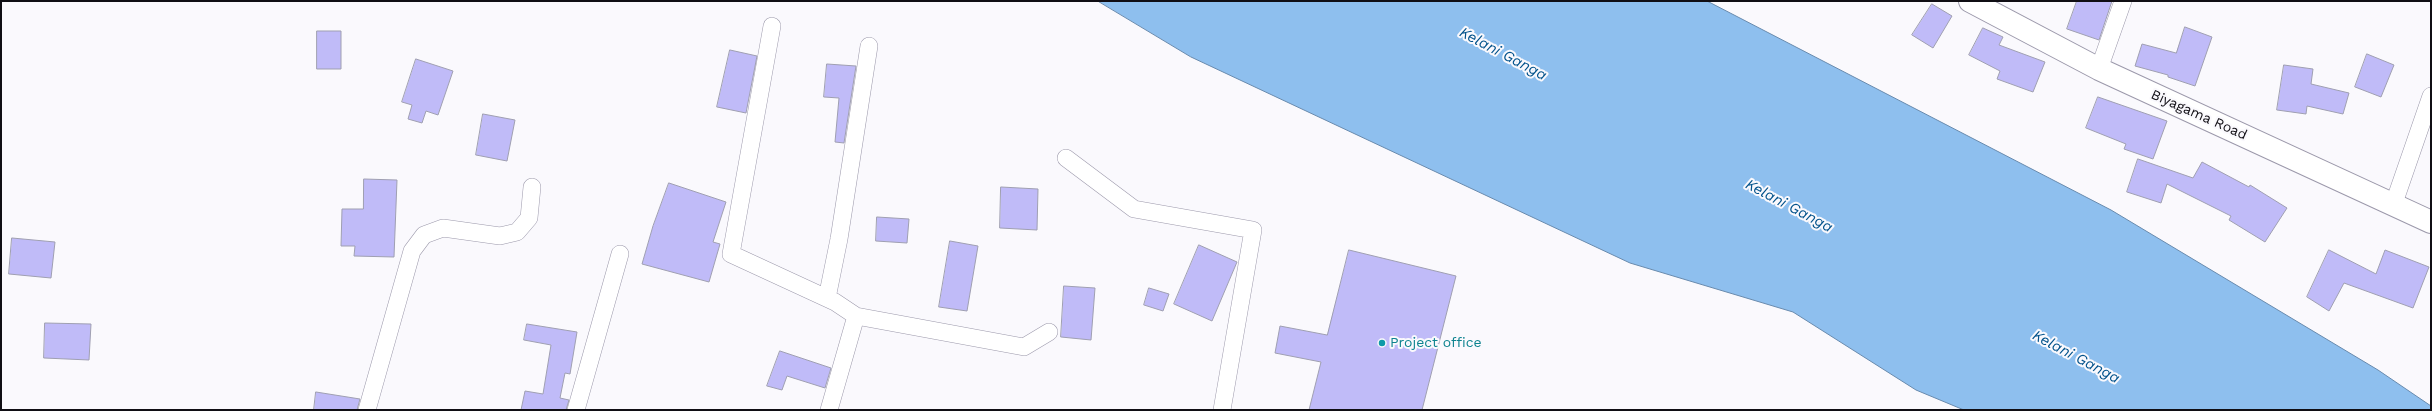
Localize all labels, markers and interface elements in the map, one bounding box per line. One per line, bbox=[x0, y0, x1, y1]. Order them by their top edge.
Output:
water label: Kelani Ganga bbox=[1456, 23, 1550, 85]
street label: Biyagama Road bbox=[2148, 86, 2250, 144]
water label: Kelani Ganga bbox=[1742, 175, 1836, 237]
water label: Kelani Ganga bbox=[2029, 326, 2123, 388]
place label: Project office bbox=[1390, 335, 1482, 351]
marker: Project office bbox=[1377, 338, 1387, 348]

